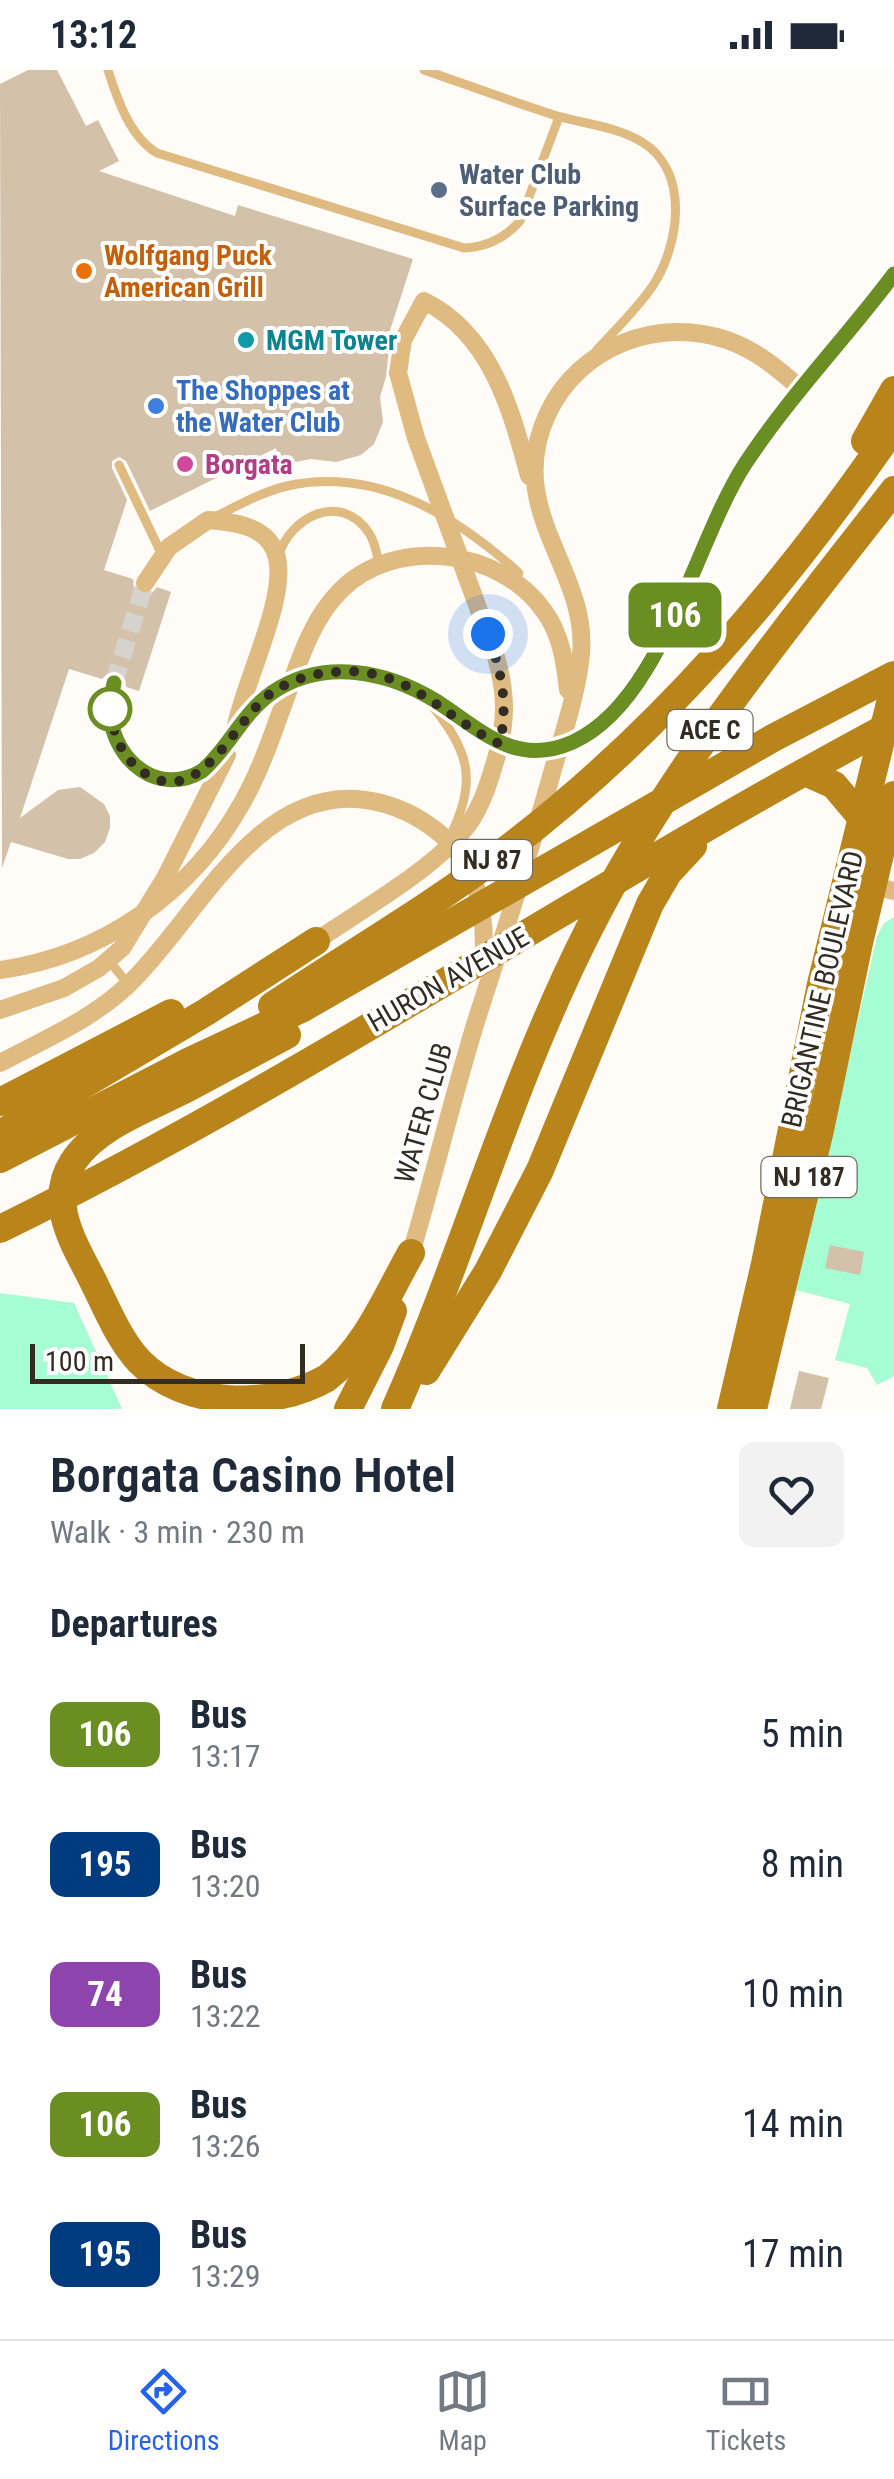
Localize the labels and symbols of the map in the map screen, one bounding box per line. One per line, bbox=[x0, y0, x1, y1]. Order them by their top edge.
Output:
place label: Water Club Surface Parking bbox=[459, 158, 639, 223]
marker: Water Club Surface Parking bbox=[428, 179, 450, 201]
place label: Wolfgang Puck American Grill bbox=[104, 239, 273, 304]
marker: Wolfgang Puck American Grill bbox=[73, 260, 95, 282]
place label: MGM Tower bbox=[266, 324, 397, 357]
marker: MGM Tower bbox=[235, 329, 257, 351]
place label: The Shoppes at the Water Club bbox=[176, 374, 350, 439]
marker: The Shoppes at the Water Club bbox=[145, 395, 167, 417]
place label: Borgata bbox=[205, 448, 293, 481]
marker: Borgata bbox=[174, 453, 196, 475]
line badge: 106 bbox=[618, 582, 732, 648]
your location bbox=[463, 609, 513, 659]
unlabelled marker bbox=[89, 688, 131, 730]
road number: ACE C bbox=[668, 710, 752, 750]
road number: NJ 87 bbox=[452, 840, 532, 880]
street label: BRIGANTINE BOULEVARD bbox=[775, 848, 870, 1131]
street label: HURON AVENUE bbox=[362, 920, 534, 1039]
street label: WATER CLUB bbox=[388, 1039, 459, 1187]
road number: NJ 187 bbox=[762, 1157, 856, 1197]
scale bar bbox=[30, 1339, 305, 1384]

